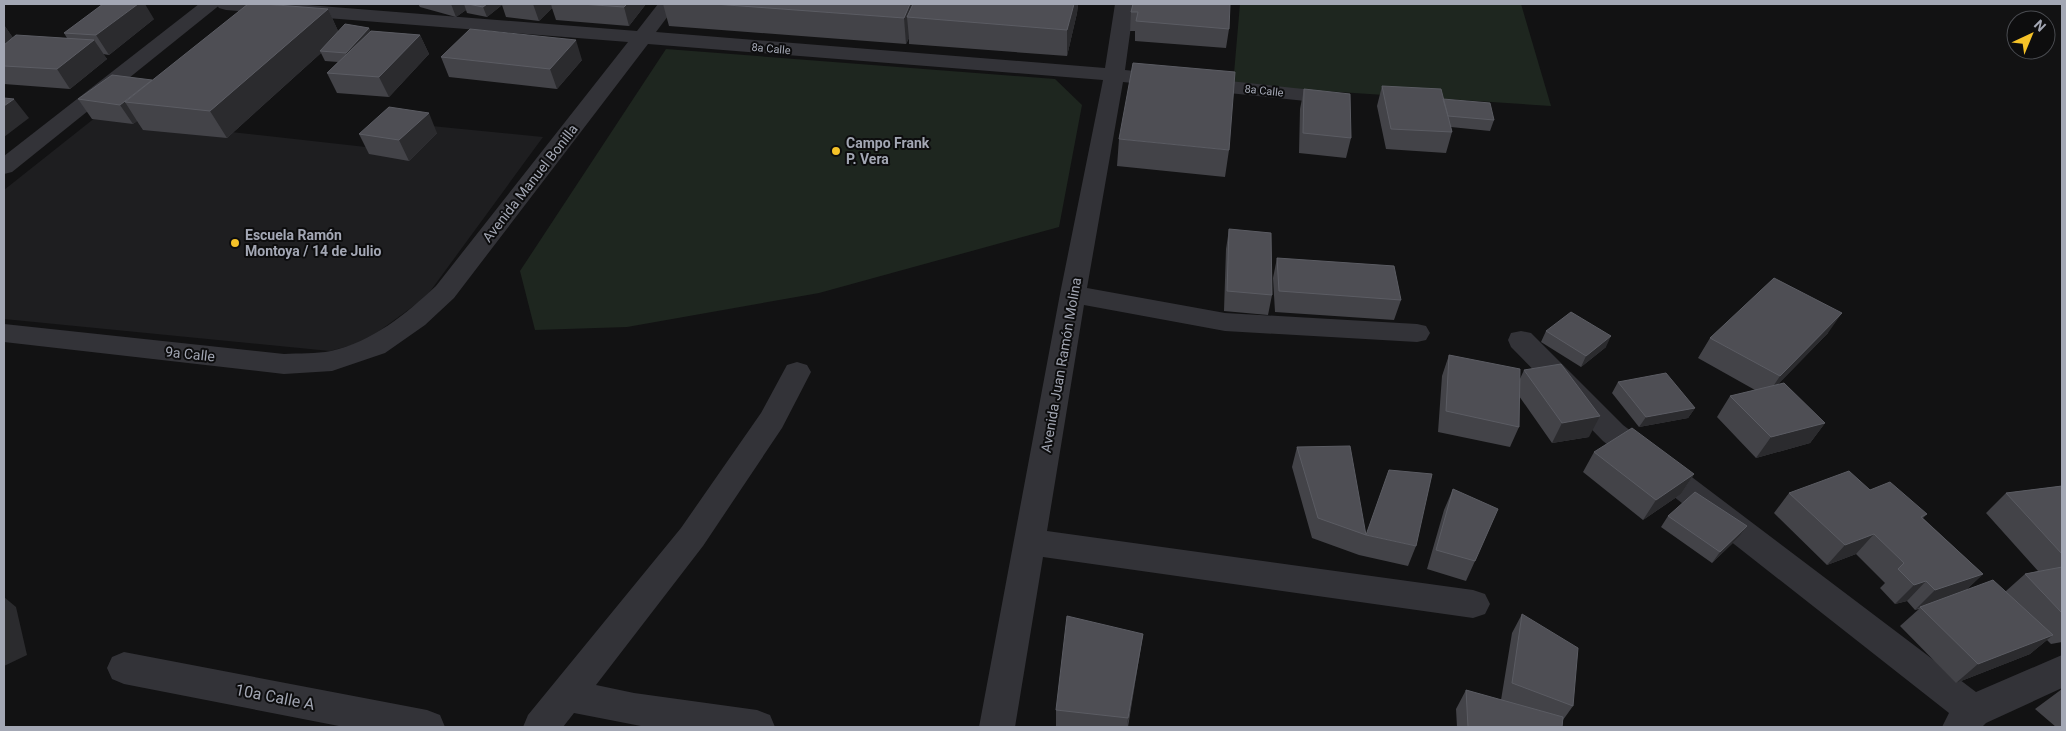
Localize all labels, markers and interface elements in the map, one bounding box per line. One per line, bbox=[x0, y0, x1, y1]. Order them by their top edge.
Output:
north arrow bbox=[2006, 10, 2056, 60]
text: N bbox=[2031, 16, 2049, 35]
street label: 8a Calle bbox=[751, 41, 791, 57]
street label: 8a Calle bbox=[1244, 82, 1284, 100]
street label: Avenida Manuel Bonilla bbox=[479, 121, 581, 245]
place label: Campo Frank P. Vera bbox=[846, 135, 930, 167]
marker: Campo Frank P. Vera bbox=[830, 145, 842, 157]
place label: Escuela Ramón Montoya / 14 de Julio bbox=[245, 227, 381, 259]
marker: Escuela Ramón Montoya / 14 de Julio bbox=[229, 237, 241, 249]
street label: Avenida Juan Ramón Molina bbox=[1038, 276, 1084, 454]
street label: 9a Calle bbox=[164, 343, 216, 365]
street label: 10a Calle A bbox=[234, 680, 317, 714]

